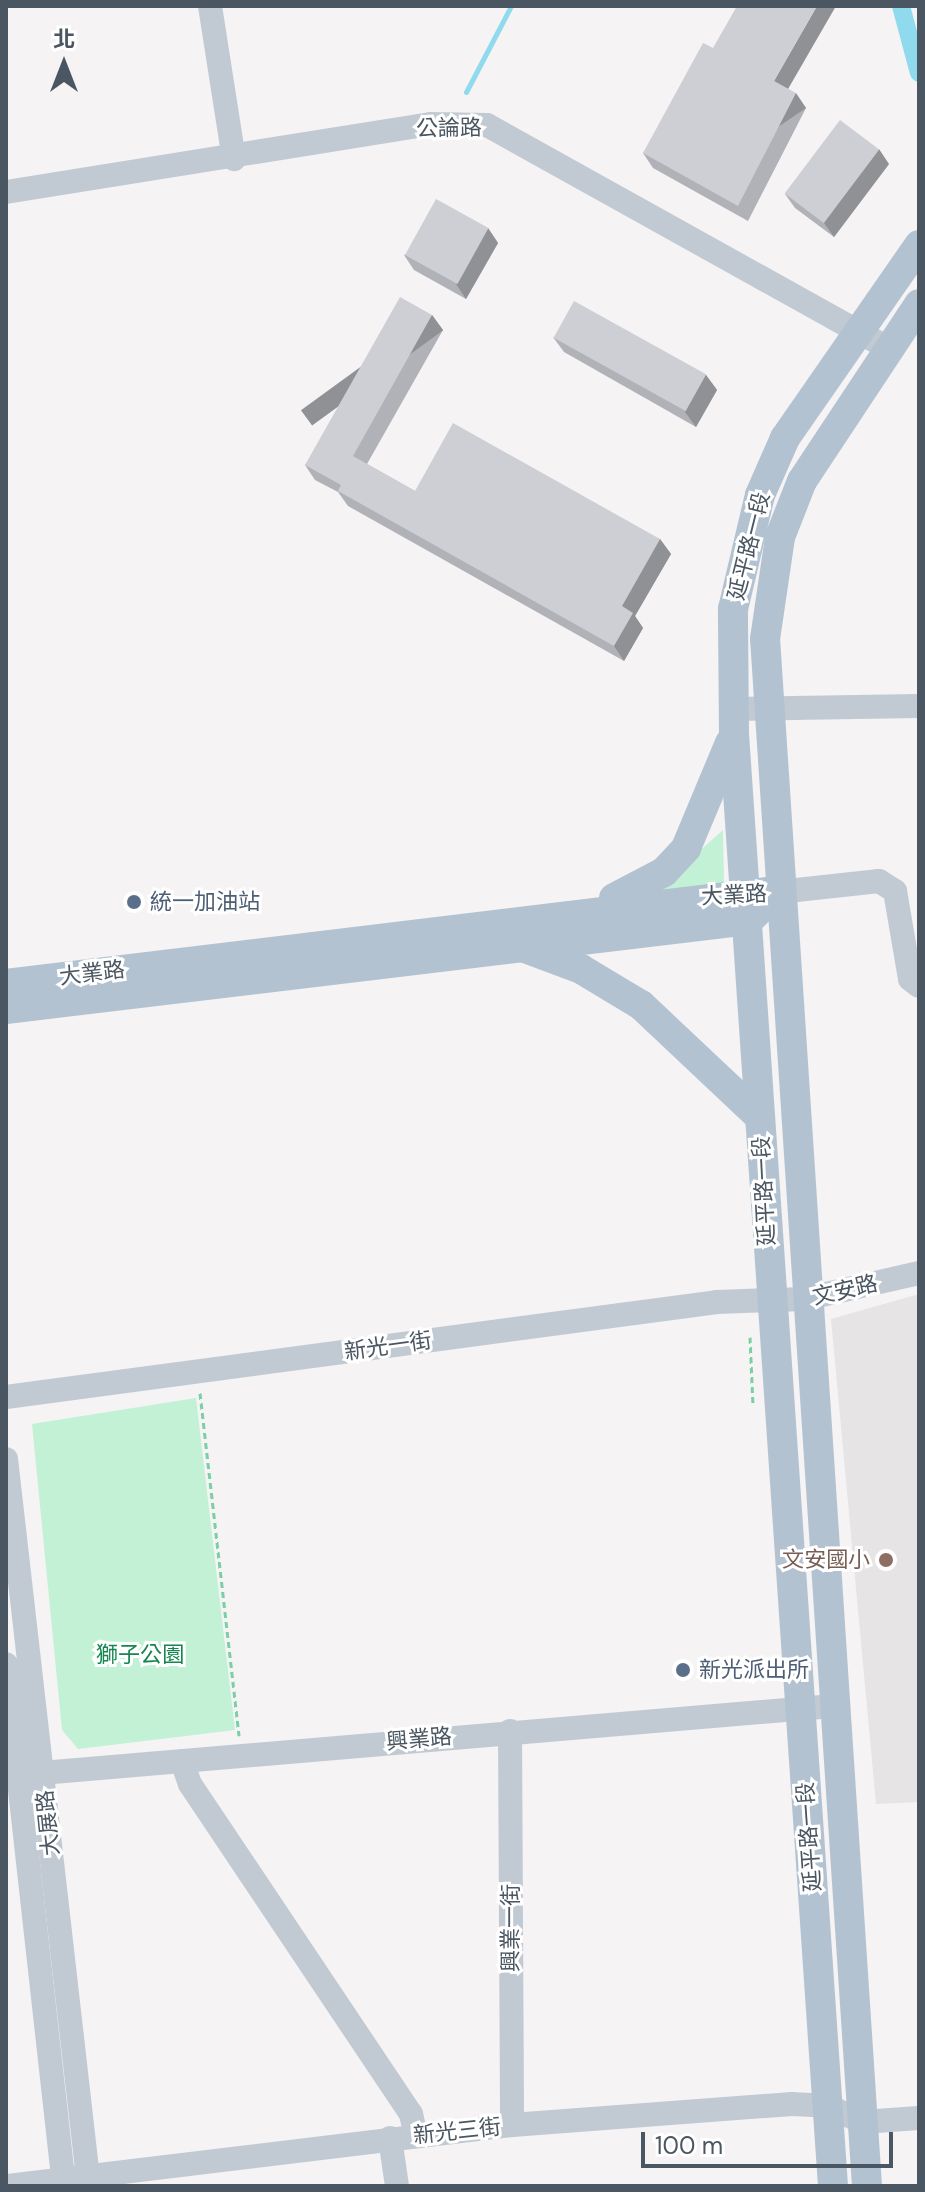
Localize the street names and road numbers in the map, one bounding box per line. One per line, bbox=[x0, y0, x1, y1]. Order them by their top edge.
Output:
street label: 公論路 bbox=[416, 114, 482, 142]
street label: 延平路一段 bbox=[723, 489, 775, 603]
street label: 大業路 bbox=[700, 880, 768, 910]
street label: 大業路 bbox=[58, 956, 126, 990]
street label: 延平路一段 bbox=[748, 1135, 780, 1247]
street label: 文安路 bbox=[810, 1270, 880, 1310]
street label: 新光一街 bbox=[343, 1327, 433, 1365]
street label: 興業路 bbox=[385, 1723, 453, 1755]
street label: 延平路一段 bbox=[792, 1781, 826, 1893]
street label: 大展路 bbox=[31, 1789, 65, 1857]
street label: 興業一街 bbox=[498, 1884, 524, 1972]
street label: 新光三街 bbox=[412, 2113, 502, 2149]

